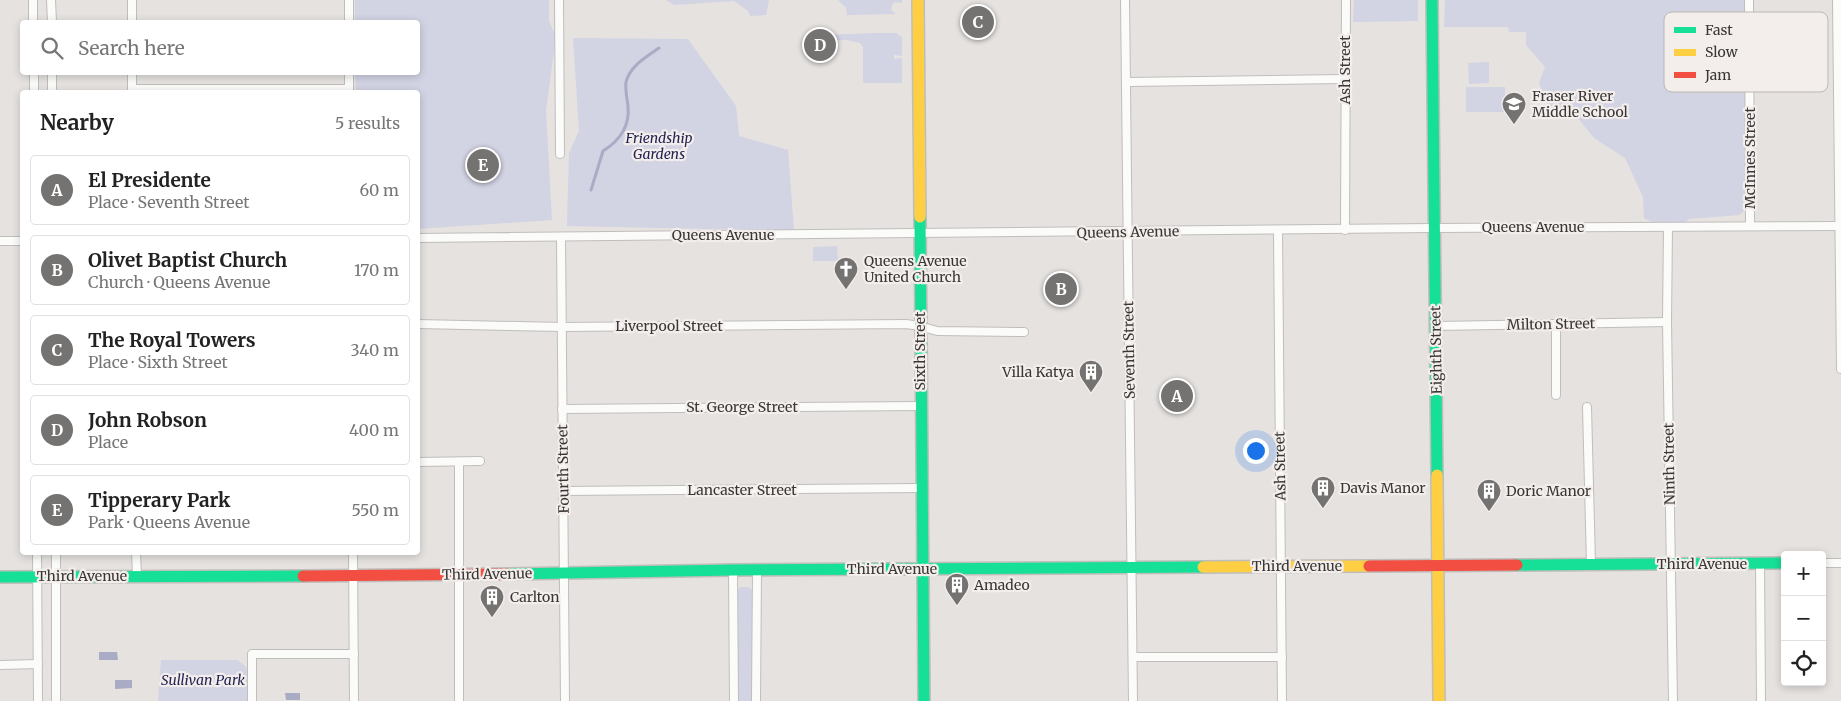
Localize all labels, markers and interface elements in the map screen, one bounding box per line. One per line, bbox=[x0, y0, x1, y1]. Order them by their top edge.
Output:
pin: C bbox=[962, 3, 994, 41]
legend bbox=[1664, 12, 1828, 92]
search box bbox=[20, 20, 420, 75]
text: Fast bbox=[1705, 21, 1733, 39]
pin: D bbox=[804, 26, 836, 64]
icon: search bbox=[38, 34, 66, 62]
street label: Ash Street bbox=[1336, 35, 1354, 106]
text: Search here bbox=[78, 36, 185, 60]
text: Slow bbox=[1705, 43, 1738, 61]
text: Jam bbox=[1704, 66, 1731, 84]
place label: Fraser River Middle School bbox=[1532, 87, 1629, 121]
school or university icon: Fraser River Middle School bbox=[1501, 91, 1527, 125]
street label: McInnes Street bbox=[1741, 107, 1759, 209]
text: Nearby bbox=[40, 109, 114, 136]
text: 5 results bbox=[335, 113, 400, 133]
park label: Friendship Gardens bbox=[624, 129, 693, 163]
pin: E bbox=[467, 146, 499, 184]
text: El Presidente bbox=[88, 168, 211, 192]
text: A bbox=[51, 180, 63, 200]
text: 60 m bbox=[359, 180, 399, 200]
text: Place · Seventh Street bbox=[88, 192, 250, 212]
street label: Queens Avenue bbox=[1482, 218, 1584, 236]
street label: Queens Avenue bbox=[1077, 222, 1179, 242]
street label: Queens Avenue bbox=[672, 226, 774, 244]
text: Olivet Baptist Church bbox=[88, 248, 287, 272]
place label: Queens Avenue United Church bbox=[864, 252, 967, 286]
church icon: Queens Avenue United Church bbox=[833, 256, 859, 290]
text: B bbox=[51, 260, 63, 280]
text: 170 m bbox=[354, 260, 399, 280]
pin: B bbox=[1045, 270, 1077, 308]
text: Church · Queens Avenue bbox=[88, 272, 270, 292]
street label: Seventh Street bbox=[1119, 300, 1139, 399]
street label: Eighth Street bbox=[1426, 305, 1446, 394]
street label: Sixth Street bbox=[911, 311, 929, 391]
street label: Milton Street bbox=[1507, 314, 1596, 334]
street label: Liverpool Street bbox=[615, 317, 723, 335]
text: The Royal Towers bbox=[88, 328, 256, 352]
text: C bbox=[52, 340, 62, 360]
text: 340 m bbox=[350, 340, 399, 360]
text: Place · Sixth Street bbox=[88, 352, 228, 372]
building icon: Villa Katya bbox=[1078, 359, 1104, 393]
place label: Villa Katya bbox=[1001, 363, 1074, 381]
pin: A bbox=[1161, 377, 1193, 415]
street label: St. George Street bbox=[686, 398, 798, 416]
text: John Robson bbox=[88, 408, 207, 432]
text: D bbox=[51, 420, 63, 440]
text: 400 m bbox=[349, 420, 399, 440]
street label: Ninth Street bbox=[1659, 422, 1679, 505]
street label: Fourth Street bbox=[553, 424, 573, 514]
street label: Ash Street bbox=[1270, 431, 1290, 502]
text: Place bbox=[88, 432, 128, 452]
your location bbox=[1243, 438, 1269, 464]
building icon: Davis Manor bbox=[1310, 475, 1336, 509]
building icon: Doric Manor bbox=[1476, 478, 1502, 512]
place label: Davis Manor bbox=[1340, 479, 1426, 497]
street label: Lancaster Street bbox=[687, 481, 797, 499]
place label: Doric Manor bbox=[1506, 482, 1591, 500]
text: Tipperary Park bbox=[88, 488, 230, 512]
text: E bbox=[52, 500, 62, 520]
text: 550 m bbox=[351, 500, 399, 520]
text: Park · Queens Avenue bbox=[88, 512, 250, 532]
map controls bbox=[1781, 551, 1826, 686]
button: + bbox=[1781, 551, 1826, 596]
street label: Third Avenue bbox=[1657, 555, 1747, 573]
street label: Third Avenue bbox=[1252, 557, 1342, 575]
street label: Third Avenue bbox=[847, 560, 937, 578]
street label: Third Avenue bbox=[442, 564, 532, 584]
street label: Third Avenue bbox=[37, 567, 127, 585]
building icon: Amadeo bbox=[944, 572, 970, 606]
place label: Amadeo bbox=[973, 576, 1030, 594]
building icon: Carlton bbox=[479, 584, 505, 618]
place label: Carlton bbox=[510, 588, 559, 606]
button: − bbox=[1781, 596, 1826, 641]
button: locate bbox=[1781, 641, 1826, 686]
park label: Sullivan Park bbox=[161, 671, 245, 689]

